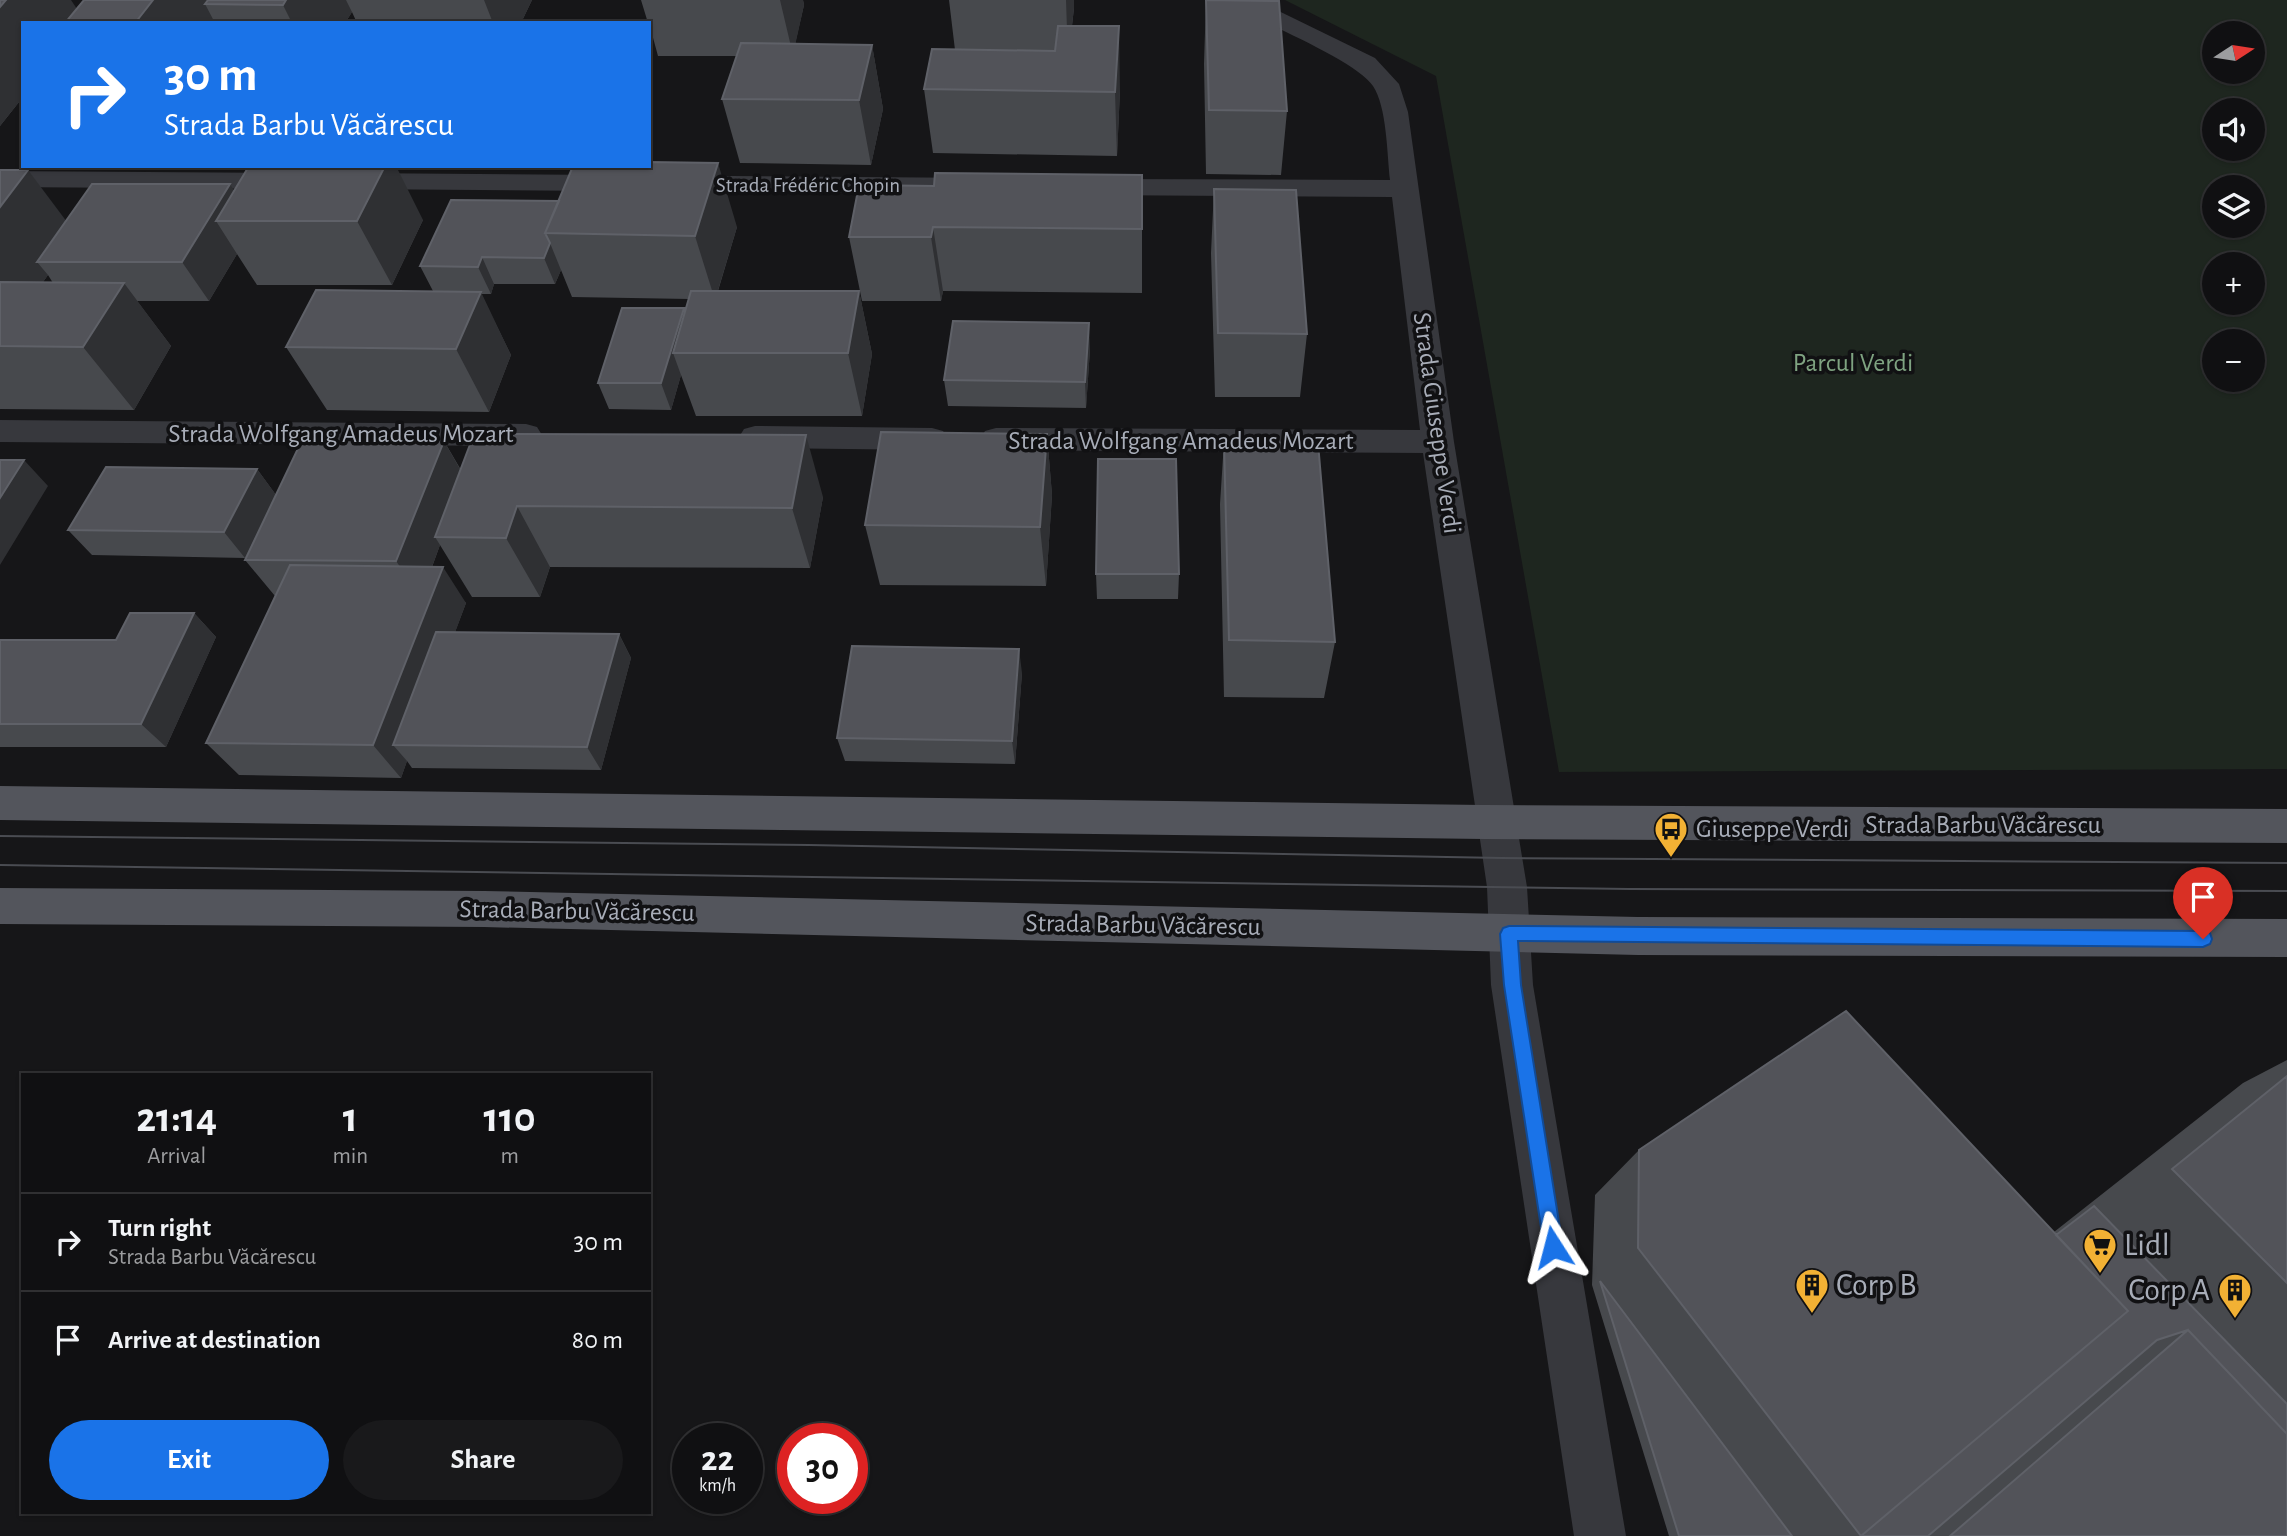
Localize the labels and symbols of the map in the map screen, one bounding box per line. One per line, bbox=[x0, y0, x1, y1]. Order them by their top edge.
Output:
north arrow bbox=[2202, 21, 2264, 84]
street label: Strada Frédéric Chopin bbox=[716, 175, 900, 196]
street label: Strada Giuseppe Verdi bbox=[1409, 310, 1465, 536]
park label: Parcul Verdi bbox=[1793, 350, 1913, 376]
street label: Strada Wolfgang Amadeus Mozart bbox=[168, 421, 514, 447]
street label: Strada Wolfgang Amadeus Mozart bbox=[1008, 428, 1354, 454]
bus stop icon: Giuseppe Verdi bbox=[1652, 810, 1690, 859]
street label: Strada Barbu Văcărescu bbox=[1865, 812, 2101, 838]
place label: Giuseppe Verdi bbox=[1696, 816, 1849, 842]
pin bbox=[2173, 867, 2233, 939]
street label: Strada Barbu Văcărescu bbox=[459, 896, 695, 926]
street label: Strada Barbu Văcărescu bbox=[1025, 910, 1261, 940]
position arrow bbox=[1516, 1210, 1590, 1284]
supermarket icon: Lidl bbox=[2081, 1226, 2119, 1275]
place label: Lidl bbox=[2124, 1229, 2170, 1261]
building icon: Corp B bbox=[1793, 1266, 1831, 1315]
place label: Corp B bbox=[1836, 1269, 1916, 1301]
building icon: Corp A bbox=[2216, 1271, 2254, 1320]
place label: Corp A bbox=[2128, 1274, 2210, 1306]
speed limit sign: 30 bbox=[777, 1423, 868, 1514]

